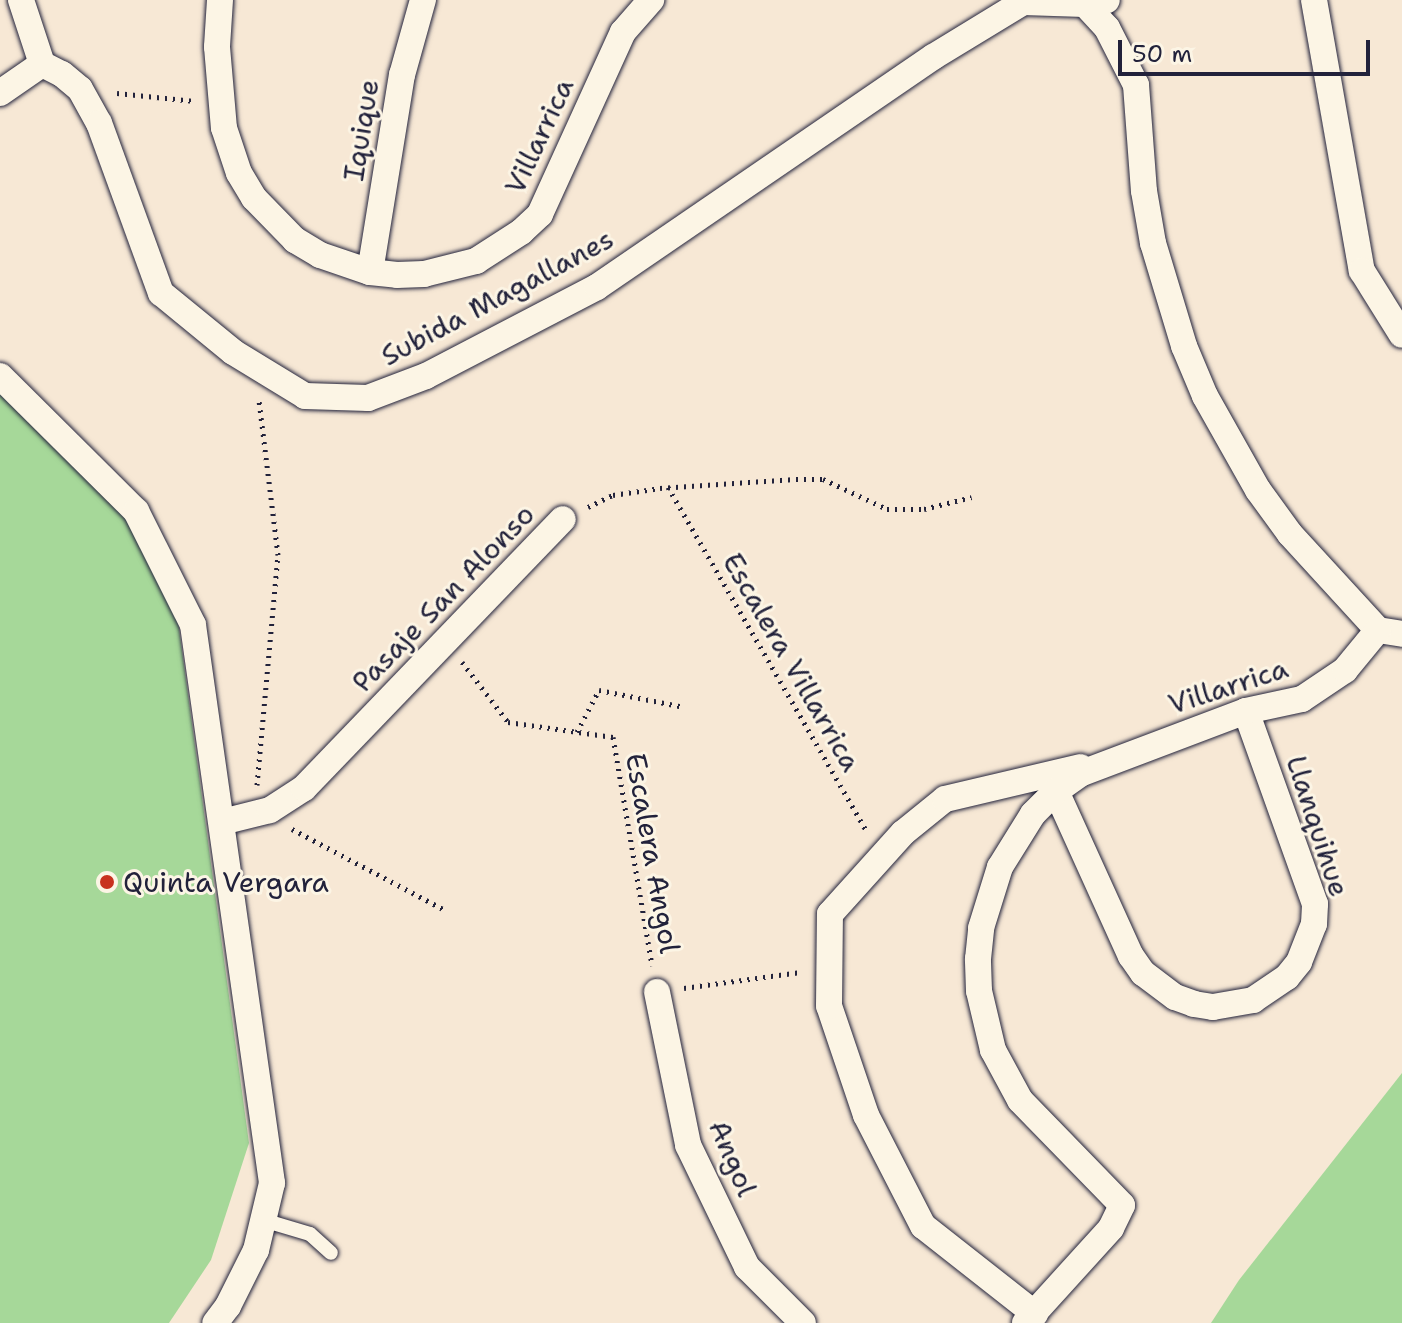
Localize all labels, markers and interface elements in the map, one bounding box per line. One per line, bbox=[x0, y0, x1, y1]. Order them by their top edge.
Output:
scale bar bbox=[1122, 24, 1374, 74]
text: 50 m bbox=[1132, 38, 1192, 70]
street label: Villarrica bbox=[498, 73, 580, 199]
street label: Iquique bbox=[336, 77, 386, 183]
street label: Subida Magallanes bbox=[375, 222, 619, 372]
street label: Pasaje San Alonso bbox=[345, 497, 541, 699]
street label: Escalera Villarrica bbox=[716, 547, 868, 777]
street label: Villarrica bbox=[1164, 651, 1292, 721]
street label: Escalera Angol bbox=[619, 750, 687, 956]
street label: Llanquihue bbox=[1279, 751, 1357, 901]
place label: Quinta Vergara bbox=[123, 865, 329, 899]
marker: Quinta Vergara bbox=[98, 873, 116, 891]
street label: Angol bbox=[702, 1115, 764, 1201]

